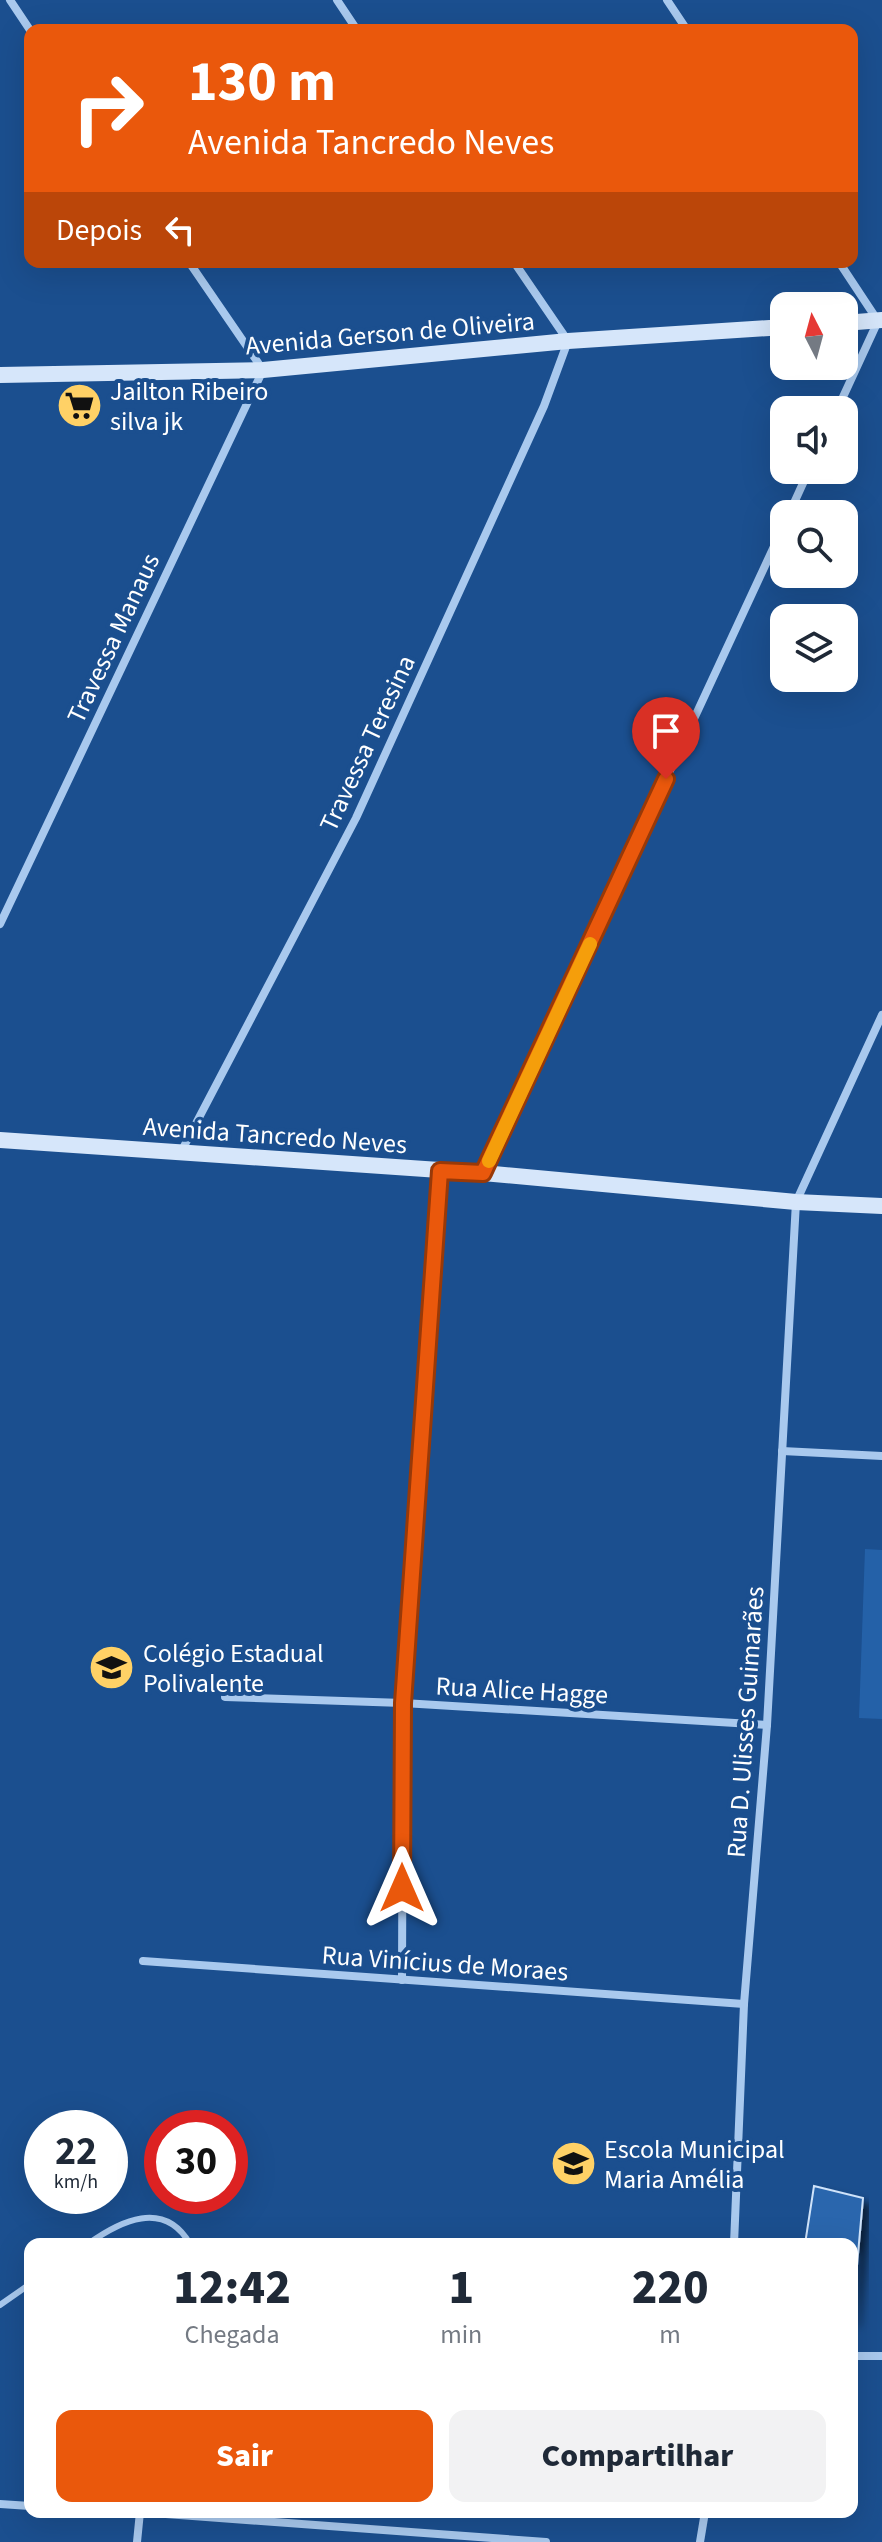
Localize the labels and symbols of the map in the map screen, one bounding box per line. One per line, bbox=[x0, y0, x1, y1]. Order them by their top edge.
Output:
north arrow bbox=[770, 292, 858, 380]
street label: Avenida Gerson de Oliveira bbox=[244, 302, 536, 365]
place label: Jailton Ribeiro silva jk bbox=[110, 373, 268, 440]
supermarket icon: Jailton Ribeiro silva jk bbox=[55, 382, 103, 430]
street label: Travessa Manaus bbox=[58, 547, 169, 729]
street label: Travessa Teresina bbox=[310, 649, 425, 837]
pin bbox=[632, 697, 700, 779]
street label: Avenida Tancredo Neves bbox=[142, 1108, 408, 1163]
street label: Rua D. Ulisses Guimarães bbox=[718, 1585, 773, 1859]
place label: Colégio Estadual Polivalente bbox=[143, 1635, 324, 1702]
school or university icon: Colégio Estadual Polivalente bbox=[88, 1644, 136, 1692]
street label: Rua Alice Hagge bbox=[435, 1668, 609, 1713]
position arrow bbox=[360, 1846, 444, 1930]
street label: Rua Vinícius de Moraes bbox=[320, 1936, 570, 1991]
speed limit sign: 30 bbox=[144, 2110, 248, 2214]
place label: Escola Municipal Maria Amélia bbox=[604, 2131, 785, 2198]
school or university icon: Escola Municipal Maria Amélia bbox=[549, 2140, 597, 2188]

